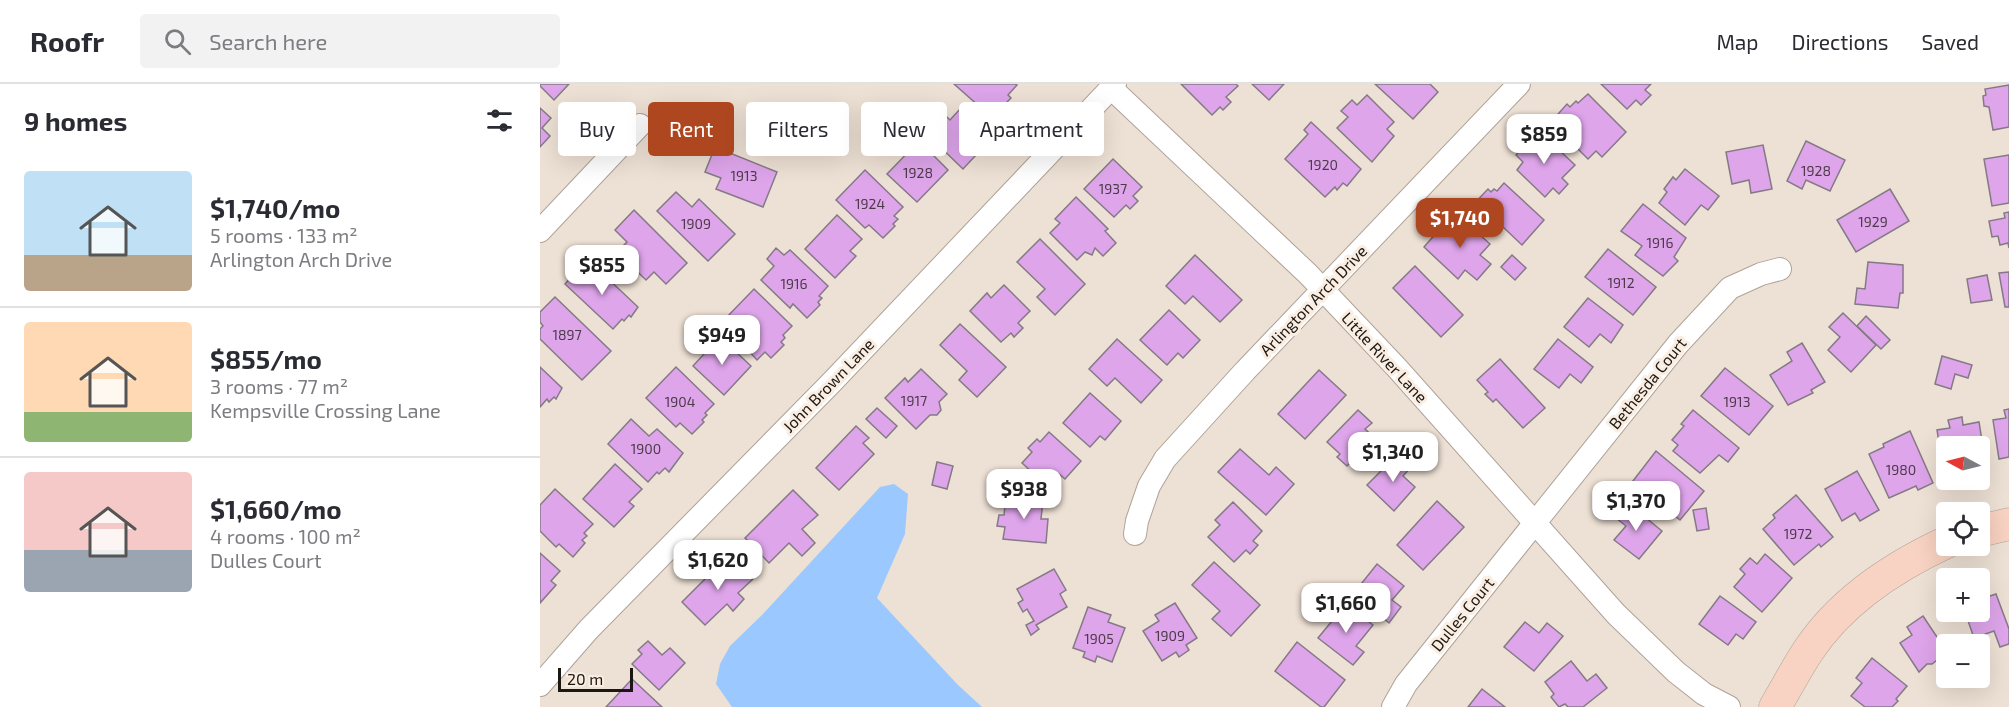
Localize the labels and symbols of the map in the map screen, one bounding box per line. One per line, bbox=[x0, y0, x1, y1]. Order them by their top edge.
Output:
pin: $859 bbox=[1508, 114, 1580, 165]
house number: 1920 bbox=[1308, 156, 1338, 173]
house number: 1928 bbox=[1801, 162, 1831, 179]
house number: 1928 bbox=[903, 164, 933, 181]
house number: 1913 bbox=[731, 167, 757, 184]
house number: 1937 bbox=[1099, 180, 1127, 197]
house number: 1924 bbox=[855, 195, 885, 212]
pin: $1,740 bbox=[1411, 198, 1509, 249]
house number: 1929 bbox=[1858, 213, 1888, 230]
house number: 1909 bbox=[681, 215, 711, 232]
house number: 1916 bbox=[1646, 234, 1674, 251]
street label: Arlington Arch Drive bbox=[1256, 241, 1370, 359]
pin: $855 bbox=[566, 245, 638, 296]
house number: 1912 bbox=[1607, 274, 1635, 291]
house number: 1916 bbox=[780, 275, 808, 292]
street label: Little River Lane bbox=[1338, 308, 1432, 406]
pin: $949 bbox=[686, 315, 758, 366]
house number: 1897 bbox=[552, 326, 582, 343]
street label: John Brown Lane bbox=[779, 334, 877, 436]
street label: Bethesda Court bbox=[1604, 334, 1690, 432]
house number: 1917 bbox=[901, 392, 927, 409]
house number: 1904 bbox=[665, 393, 695, 410]
house number: 1913 bbox=[1724, 393, 1750, 410]
pin: $1,340 bbox=[1344, 432, 1442, 483]
north arrow bbox=[1936, 436, 1990, 490]
house number: 1900 bbox=[631, 440, 661, 457]
house number: 1980 bbox=[1886, 461, 1916, 478]
pin: $938 bbox=[988, 469, 1060, 520]
pin: $1,370 bbox=[1587, 481, 1685, 532]
house number: 1972 bbox=[1784, 525, 1812, 542]
pin: $1,620 bbox=[669, 540, 767, 591]
street label: Dulles Court bbox=[1426, 573, 1498, 655]
pin: $1,660 bbox=[1297, 583, 1395, 634]
house number: 1909 bbox=[1155, 627, 1185, 644]
house number: 1905 bbox=[1084, 630, 1114, 647]
scale bar bbox=[558, 665, 633, 692]

